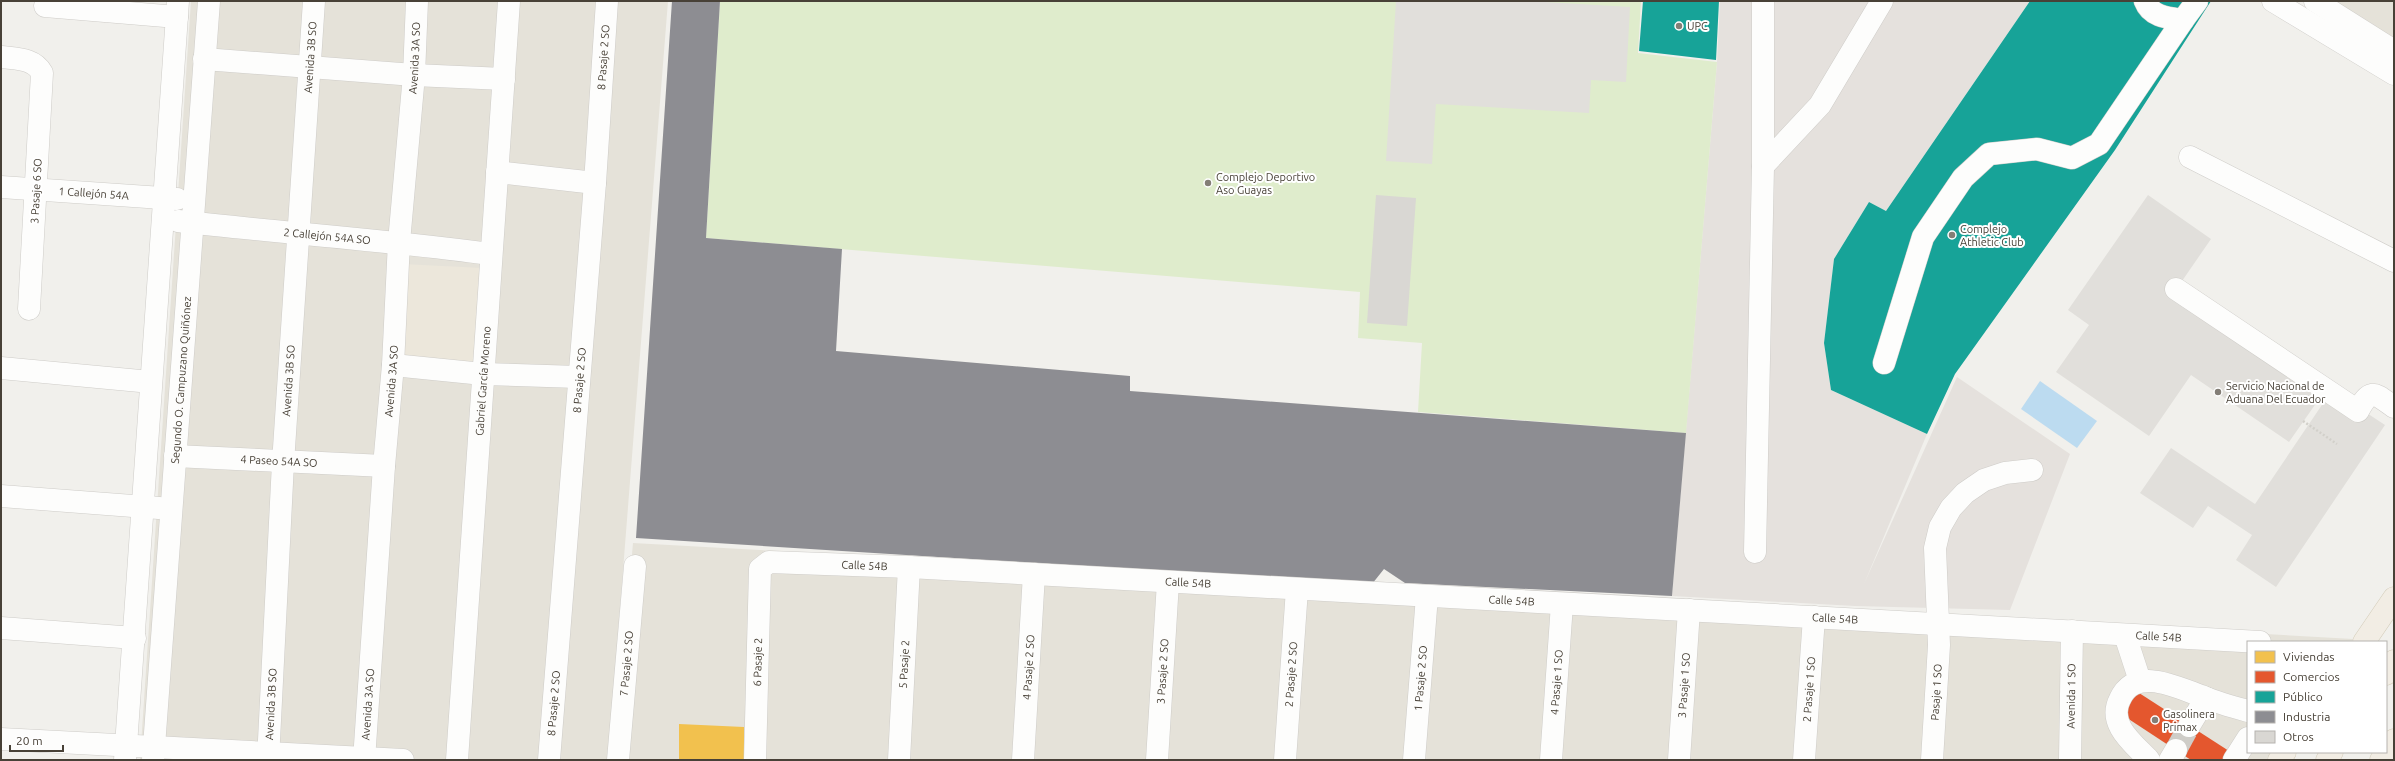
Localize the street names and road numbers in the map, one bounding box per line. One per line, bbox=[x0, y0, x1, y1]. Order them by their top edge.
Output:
street label: Avenida 3B SO bbox=[302, 21, 319, 94]
street label: Avenida 3A SO bbox=[406, 22, 422, 94]
street label: 8 Pasaje 2 SO bbox=[595, 24, 611, 90]
street label: 3 Pasaje 6 SO bbox=[28, 158, 44, 224]
street label: 1 Callejón 54A bbox=[58, 185, 130, 202]
street label: 2 Callejón 54A SO bbox=[283, 226, 371, 246]
street label: Segundo O. Campuzano Quiñónez bbox=[169, 296, 193, 464]
street label: Gabriel García Moreno bbox=[473, 326, 493, 436]
street label: Avenida 3B SO bbox=[280, 344, 297, 417]
street label: Avenida 3A SO bbox=[382, 345, 400, 418]
street label: 8 Pasaje 2 SO bbox=[571, 347, 588, 413]
street label: 4 Paseo 54A SO bbox=[240, 453, 318, 469]
street label: Calle 54B bbox=[841, 559, 888, 572]
street label: Calle 54B bbox=[1165, 575, 1211, 590]
street label: Calle 54B bbox=[1488, 593, 1535, 608]
street label: Calle 54B bbox=[1812, 611, 1858, 626]
street label: Calle 54B bbox=[2135, 629, 2182, 644]
street label: 7 Pasaje 2 SO bbox=[618, 630, 635, 697]
street label: 4 Pasaje 2 SO bbox=[1021, 634, 1036, 700]
street label: 6 Pasaje 2 bbox=[751, 637, 764, 687]
street label: 3 Pasaje 2 SO bbox=[1154, 638, 1171, 704]
street label: 5 Pasaje 2 bbox=[897, 639, 911, 689]
street label: 2 Pasaje 2 SO bbox=[1283, 641, 1299, 707]
street label: 1 Pasaje 2 SO bbox=[1412, 645, 1429, 711]
street label: 4 Pasaje 1 SO bbox=[1548, 649, 1565, 715]
street label: 3 Pasaje 1 SO bbox=[1676, 652, 1692, 718]
street label: 2 Pasaje 1 SO bbox=[1801, 656, 1817, 722]
street label: Pasaje 1 SO bbox=[1928, 663, 1944, 721]
street label: Avenida 1 SO bbox=[2064, 663, 2077, 729]
street label: Avenida 3B SO bbox=[263, 668, 279, 740]
street label: Avenida 3A SO bbox=[359, 668, 376, 741]
street label: 8 Pasaje 2 SO bbox=[545, 670, 562, 736]

